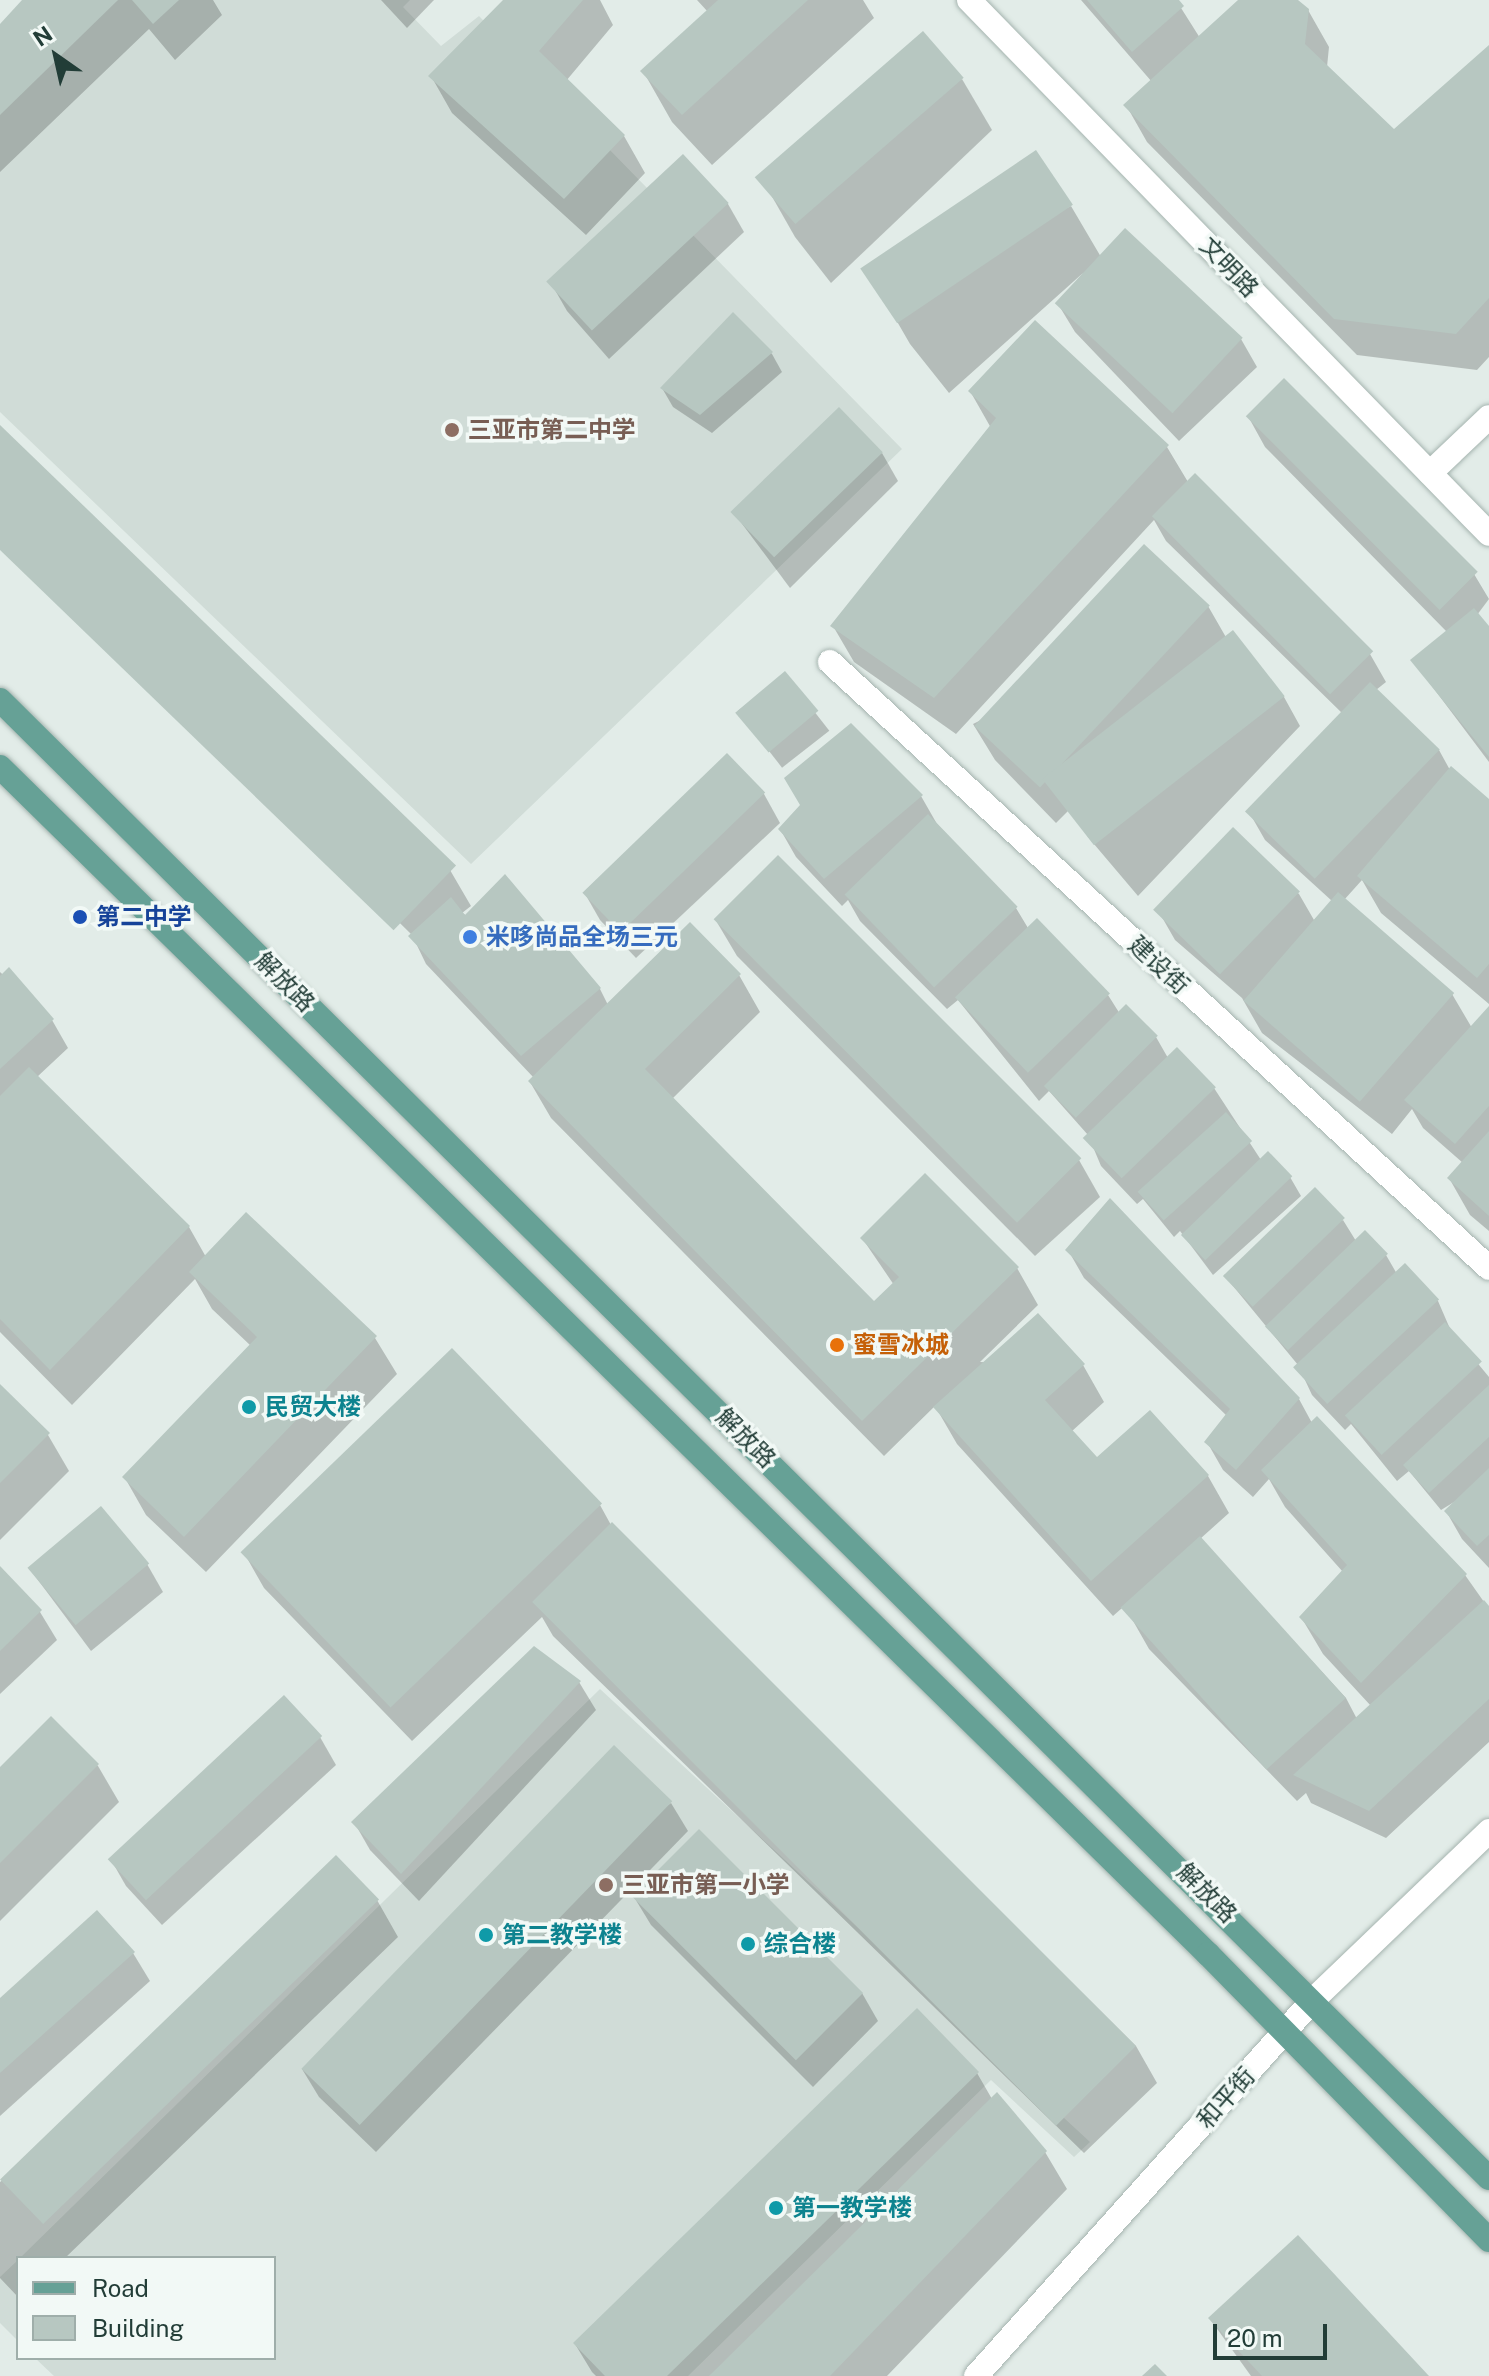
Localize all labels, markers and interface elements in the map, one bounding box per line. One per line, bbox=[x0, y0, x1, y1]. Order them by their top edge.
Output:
north arrow bbox=[16, 16, 96, 96]
text: N bbox=[28, 21, 57, 52]
street label: 文明路 bbox=[1194, 231, 1264, 303]
place label: 三亚市第二中学 bbox=[468, 416, 636, 444]
marker: 三亚市第二中学 bbox=[443, 421, 461, 439]
place label: 第二中学 bbox=[96, 903, 192, 931]
marker: 第二中学 bbox=[71, 908, 89, 926]
place label: 米哆尚品全场三元 bbox=[486, 923, 678, 951]
marker: 米哆尚品全场三元 bbox=[461, 928, 479, 946]
street label: 建设街 bbox=[1123, 930, 1195, 1000]
street label: 解放路 bbox=[249, 946, 321, 1018]
place label: 蜜雪冰城 bbox=[853, 1331, 949, 1359]
marker: 蜜雪冰城 bbox=[828, 1336, 846, 1354]
place label: 民贸大楼 bbox=[265, 1393, 361, 1421]
marker: 民贸大楼 bbox=[240, 1398, 258, 1416]
street label: 解放路 bbox=[710, 1402, 782, 1474]
street label: 解放路 bbox=[1171, 1857, 1243, 1929]
place label: 三亚市第一小学 bbox=[622, 1871, 790, 1899]
marker: 三亚市第一小学 bbox=[597, 1876, 615, 1894]
place label: 第二教学楼 bbox=[502, 1921, 622, 1949]
marker: 第二教学楼 bbox=[477, 1926, 495, 1944]
place label: 综合楼 bbox=[764, 1930, 836, 1958]
marker: 综合楼 bbox=[739, 1935, 757, 1953]
street label: 和平街 bbox=[1191, 2062, 1261, 2134]
place label: 第一教学楼 bbox=[792, 2194, 912, 2222]
marker: 第一教学楼 bbox=[767, 2199, 785, 2217]
legend bbox=[16, 2256, 276, 2360]
text: Road bbox=[92, 2274, 149, 2302]
scale bar bbox=[1217, 2308, 1331, 2358]
text: Building bbox=[92, 2314, 184, 2342]
text: 20 m bbox=[1227, 2324, 1283, 2352]

